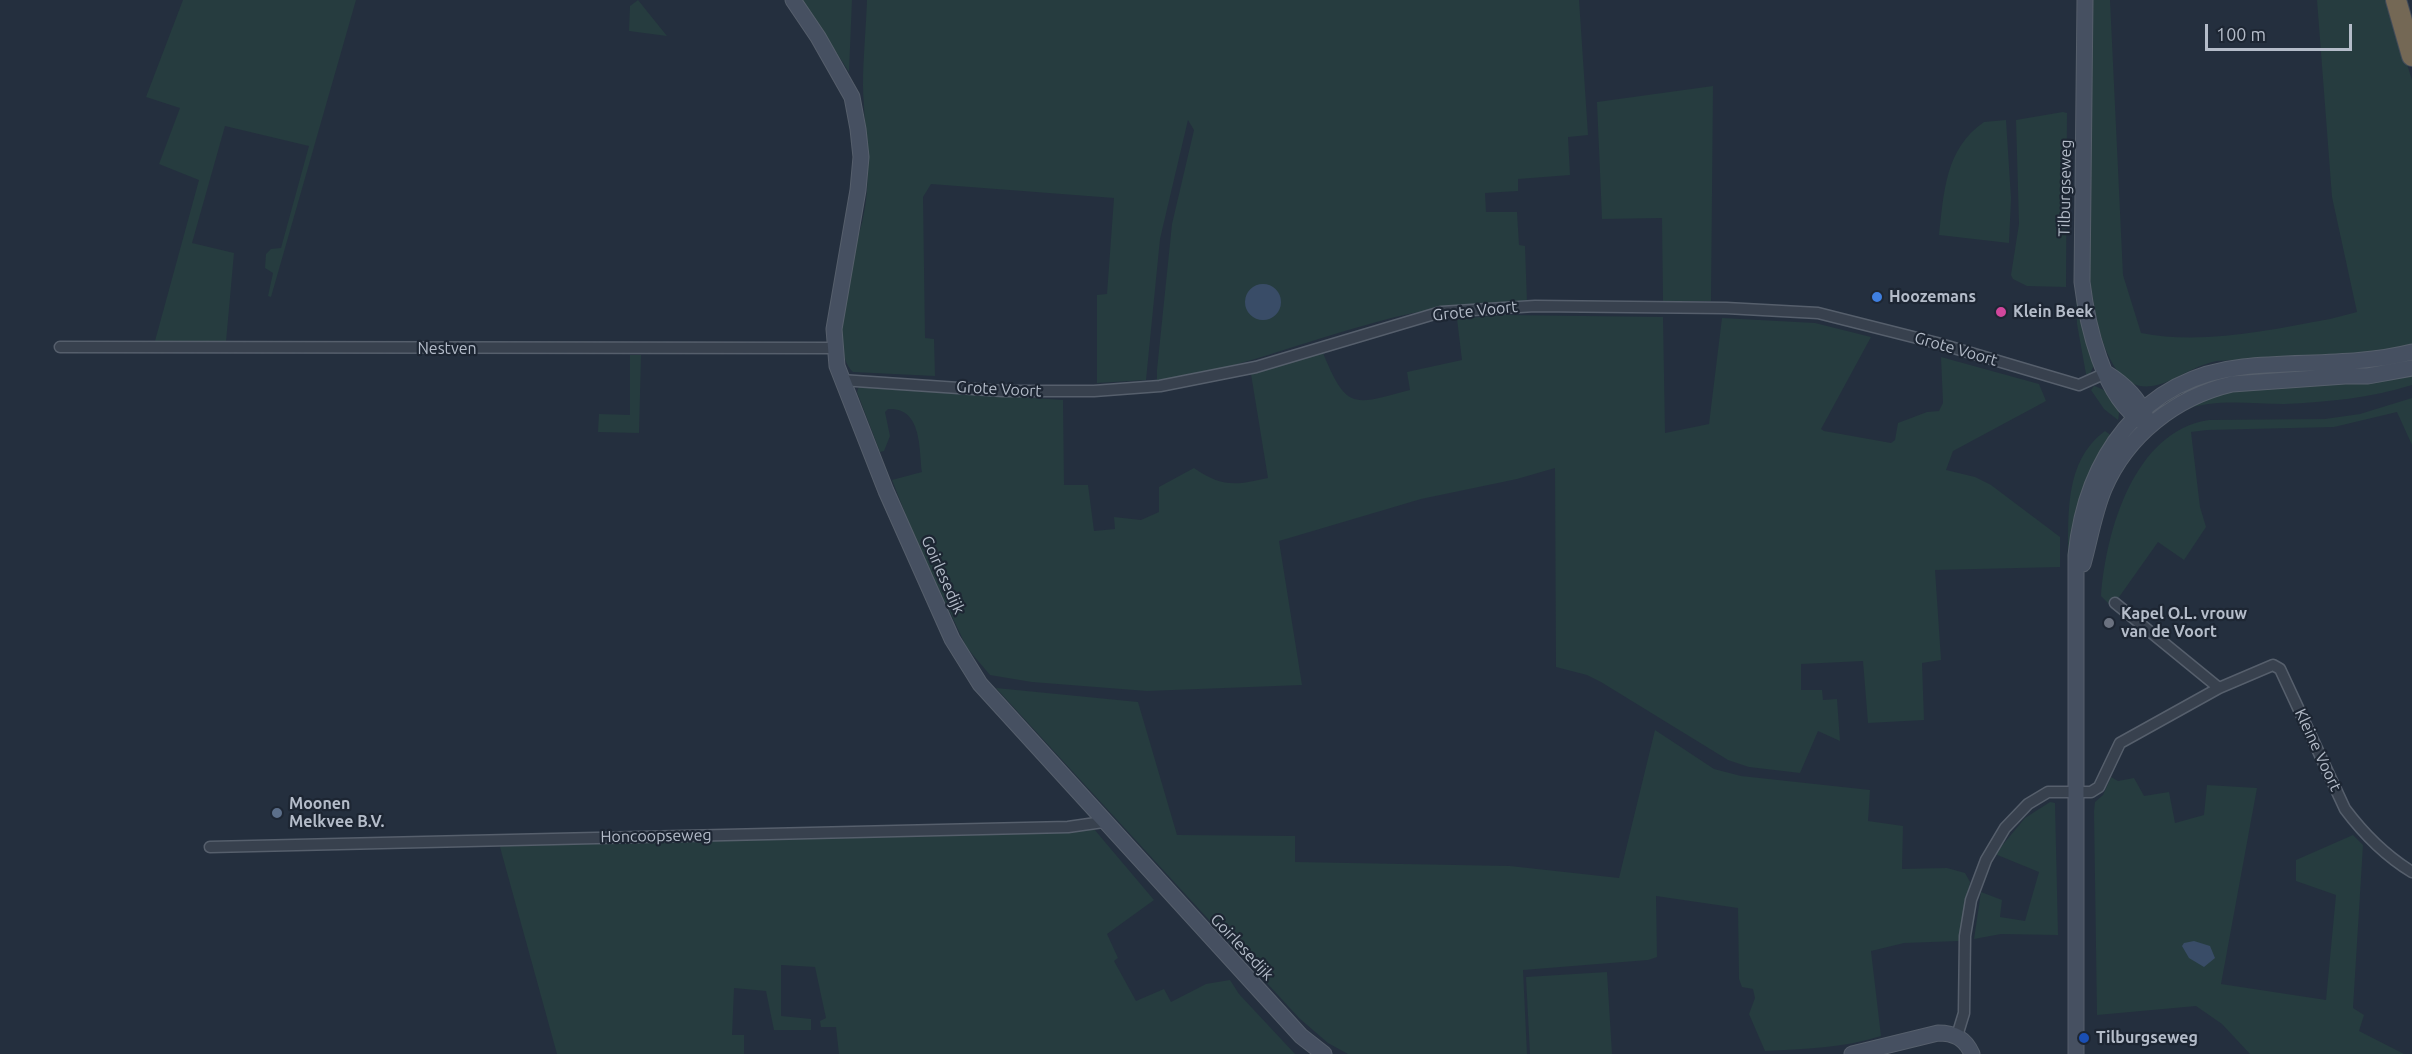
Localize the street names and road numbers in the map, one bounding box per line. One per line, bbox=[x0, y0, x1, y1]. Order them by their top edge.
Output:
street label: Tilburgseweg bbox=[2055, 139, 2075, 237]
street label: Grote Voort bbox=[1432, 297, 1518, 325]
street label: Grote Voort bbox=[1912, 328, 2000, 370]
street label: Nestven bbox=[417, 339, 477, 359]
street label: Grote Voort bbox=[956, 377, 1042, 401]
street label: Goirlesedijk bbox=[917, 533, 969, 617]
street label: Kleine Voort bbox=[2291, 706, 2345, 794]
street label: Honcoopseweg bbox=[600, 825, 712, 847]
street label: Goirlesedijk bbox=[1206, 910, 1278, 984]

